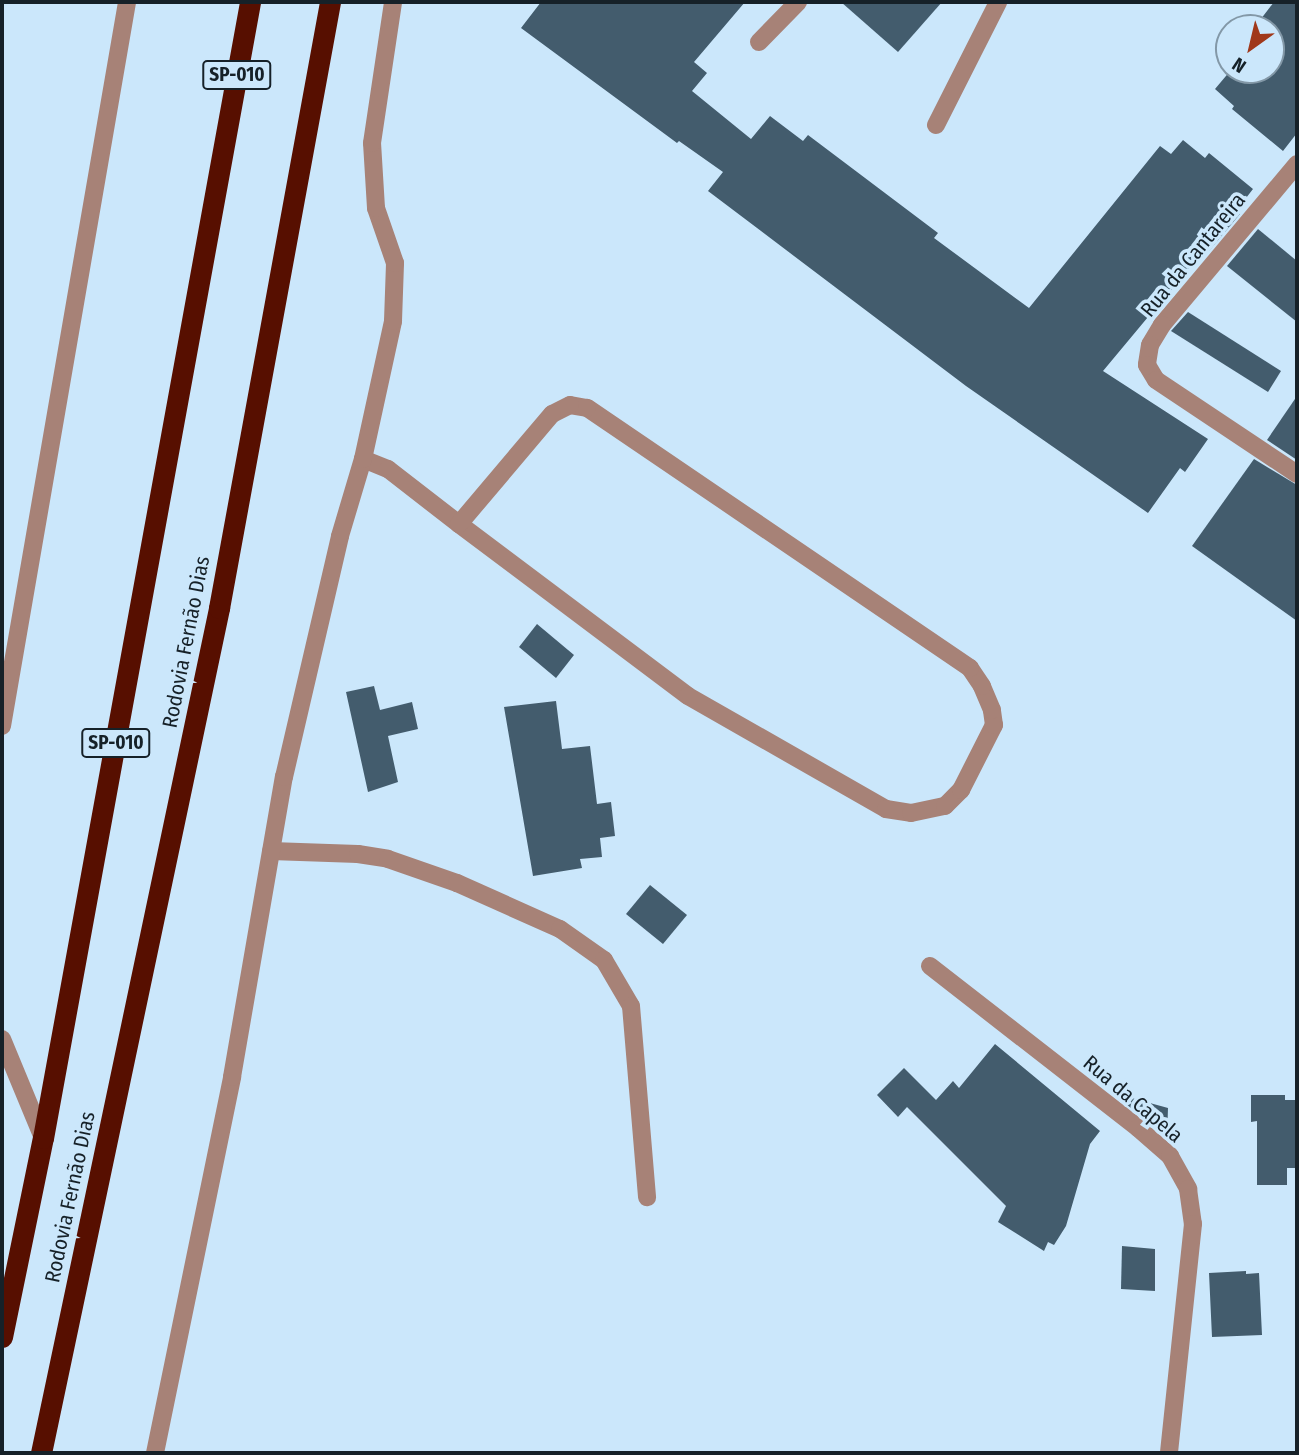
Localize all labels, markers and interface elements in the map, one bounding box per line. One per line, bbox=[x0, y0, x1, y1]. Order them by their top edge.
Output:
north arrow bbox=[1215, 14, 1285, 84]
text: N bbox=[1228, 52, 1250, 78]
road number: SP-010 bbox=[202, 60, 272, 90]
street label: Rua da Cantareira bbox=[1135, 188, 1251, 322]
street label: Rodovia Fernão Dias bbox=[157, 554, 215, 730]
road number: SP-010 bbox=[81, 728, 151, 758]
street label: Rua da Capela bbox=[1078, 1050, 1188, 1148]
street label: Rodovia Fernão Dias bbox=[40, 1109, 100, 1285]

